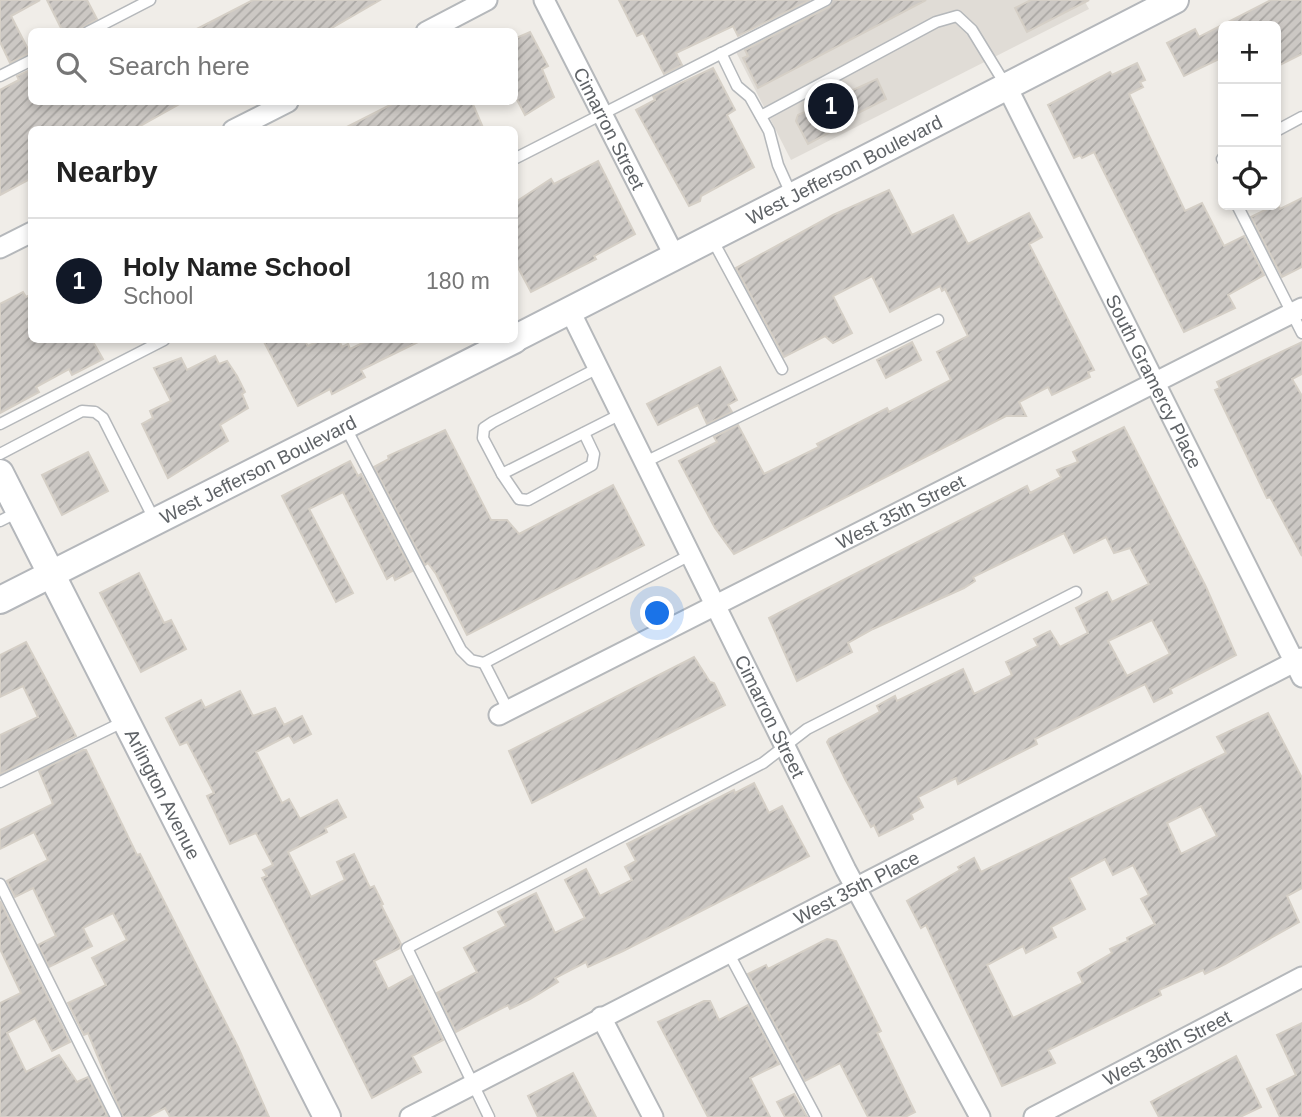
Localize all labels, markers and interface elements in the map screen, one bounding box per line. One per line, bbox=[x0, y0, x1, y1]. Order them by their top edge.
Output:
map controls bbox=[1218, 21, 1281, 210]
button: + bbox=[1218, 21, 1281, 84]
search box bbox=[28, 28, 518, 105]
icon: search bbox=[52, 48, 90, 86]
text: Search here bbox=[108, 51, 250, 81]
street label: Cimarron Street bbox=[569, 64, 649, 194]
pin: 1 bbox=[808, 80, 854, 132]
button: − bbox=[1218, 84, 1281, 147]
street label: West Jefferson Boulevard bbox=[743, 111, 946, 229]
button: locate bbox=[1218, 147, 1281, 210]
text: Nearby bbox=[56, 155, 158, 188]
text: Holy Name School bbox=[123, 252, 351, 282]
text: 1 bbox=[73, 268, 85, 294]
text: 180 m bbox=[426, 268, 490, 294]
text: School bbox=[123, 283, 193, 309]
street label: South Gramercy Place bbox=[1102, 291, 1206, 472]
street label: West Jefferson Boulevard bbox=[157, 412, 360, 528]
street label: West 35th Street bbox=[833, 470, 969, 553]
your location bbox=[640, 596, 674, 630]
street label: Cimarron Street bbox=[731, 652, 809, 782]
street label: Arlington Avenue bbox=[121, 726, 204, 863]
street label: West 35th Place bbox=[790, 847, 923, 929]
street label: West 36th Street bbox=[1100, 1006, 1235, 1090]

